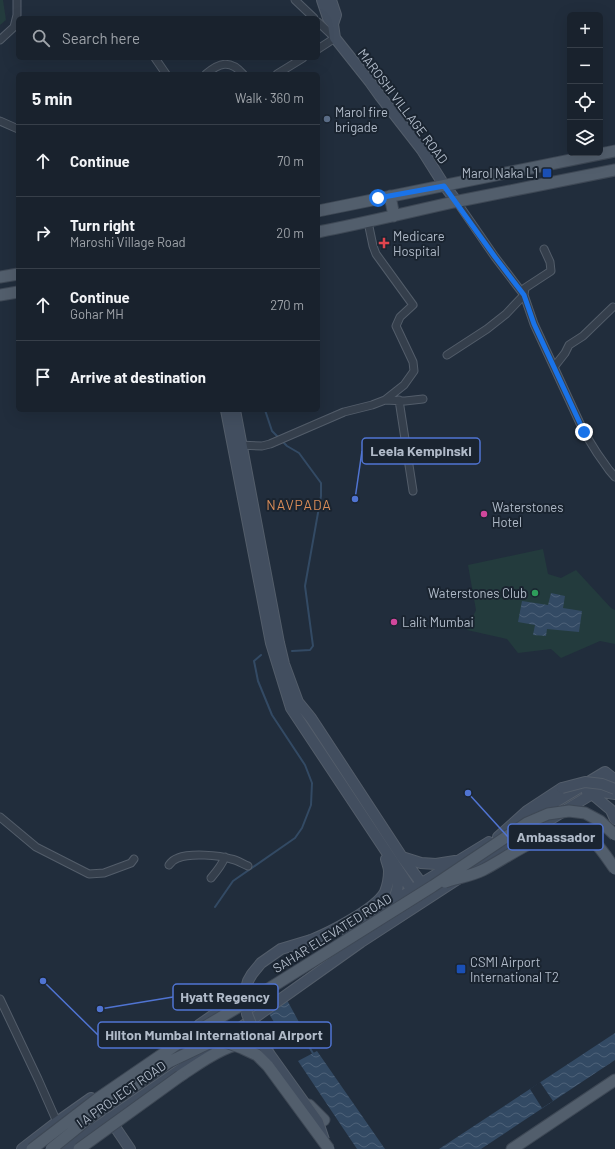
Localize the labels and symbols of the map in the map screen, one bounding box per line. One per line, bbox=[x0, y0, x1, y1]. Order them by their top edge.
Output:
street label: MAROSHI VILLAGE ROAD bbox=[355, 45, 451, 167]
place label: Marol fire brigade bbox=[335, 104, 388, 135]
marker: Marol fire brigade bbox=[322, 114, 332, 124]
place label: Marol Naka L1 bbox=[462, 165, 538, 181]
marker: Marol Naka L1 bbox=[541, 167, 553, 179]
route start bbox=[369, 189, 387, 207]
place label: Medicare Hospital bbox=[393, 228, 445, 259]
marker: Medicare Hospital bbox=[378, 237, 390, 249]
route end bbox=[575, 423, 593, 441]
callout: Leela Kempinski bbox=[362, 438, 480, 464]
text: Leela Kempinski bbox=[370, 442, 472, 459]
district label: NAVPADA bbox=[266, 496, 332, 513]
place label: Waterstones Hotel bbox=[492, 499, 563, 530]
marker: Waterstones Hotel bbox=[479, 509, 489, 519]
place label: Waterstones Club bbox=[428, 585, 527, 601]
marker: Waterstones Club bbox=[530, 588, 540, 598]
place label: Lalit Mumbai bbox=[402, 614, 474, 630]
marker: Lalit Mumbai bbox=[389, 617, 399, 627]
callout: Ambassador bbox=[508, 824, 603, 850]
text: Ambassador bbox=[517, 828, 596, 845]
street label: SAHAR ELEVATED ROAD bbox=[270, 890, 394, 976]
place label: CSMI Airport International T2 bbox=[470, 954, 559, 985]
marker: CSMI Airport International T2 bbox=[455, 963, 467, 975]
callout: Hyatt Regency bbox=[173, 984, 278, 1010]
text: Hyatt Regency bbox=[180, 988, 270, 1005]
callout: Hilton Mumbai International Airport bbox=[98, 1022, 331, 1048]
text: Hilton Mumbai International Airport bbox=[105, 1026, 323, 1043]
street label: I A PROJECT ROAD bbox=[73, 1057, 169, 1131]

